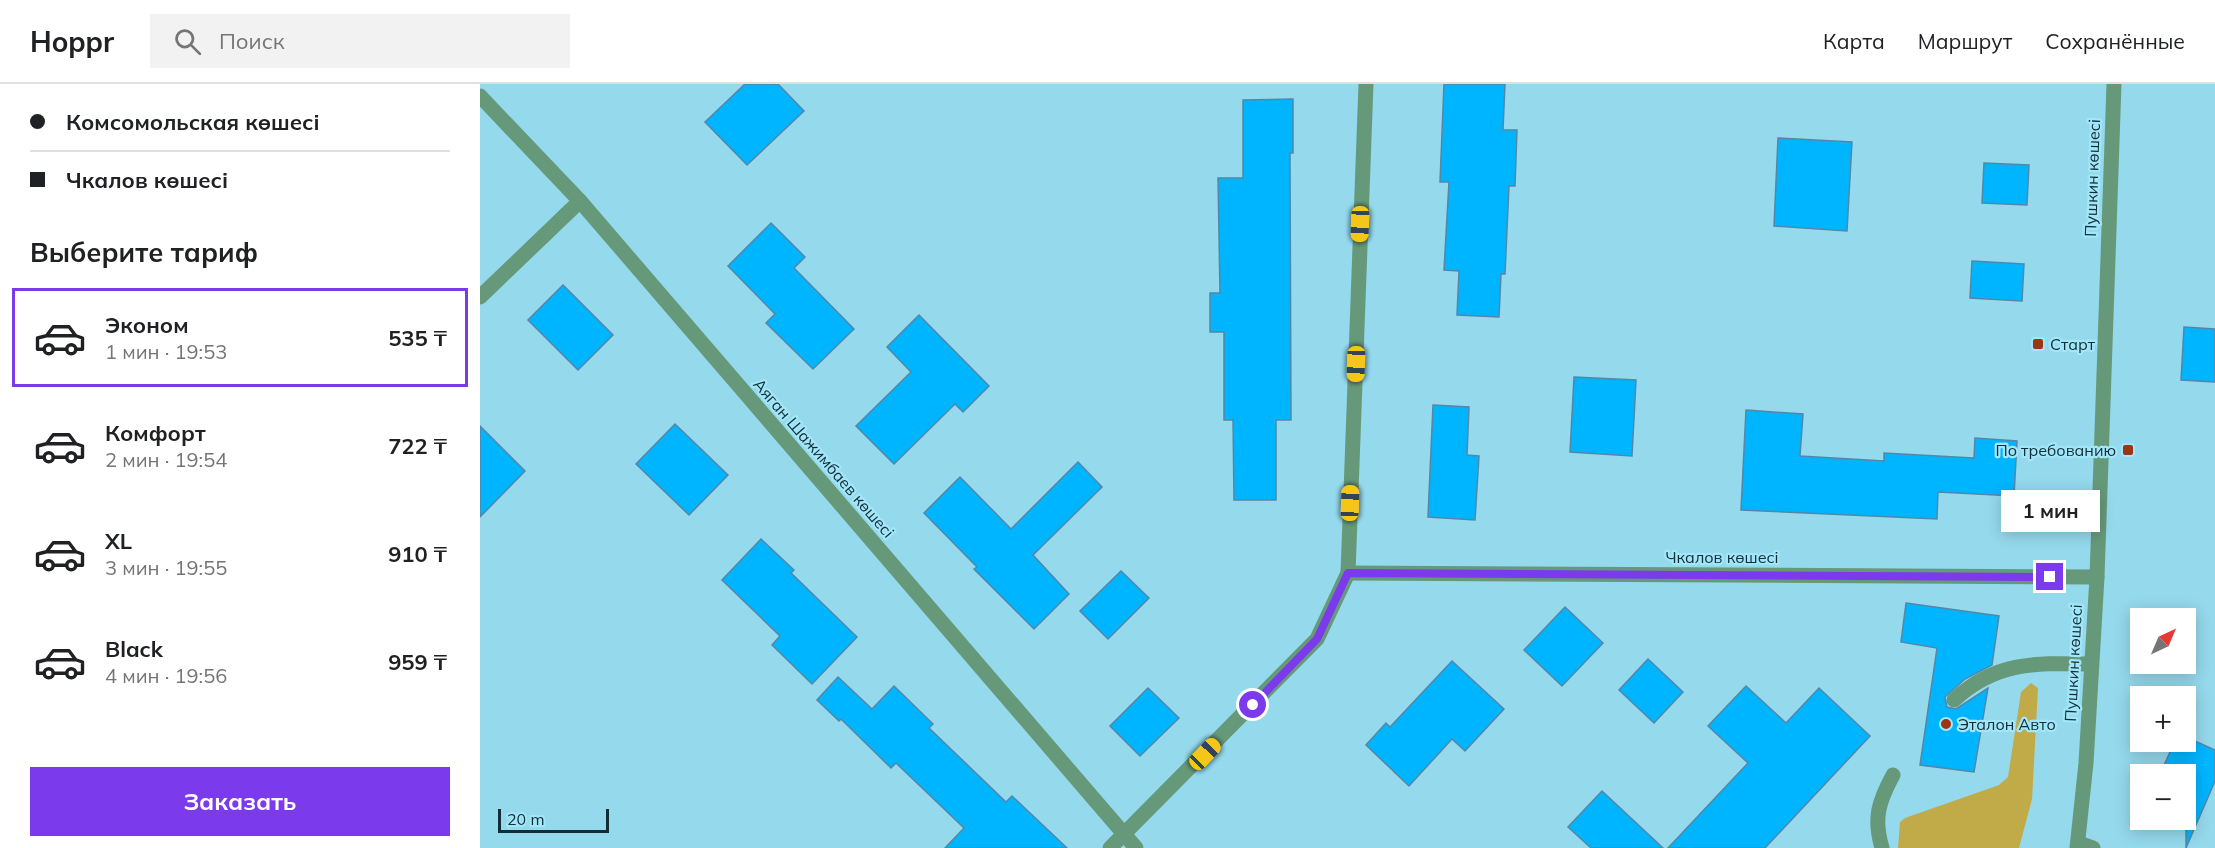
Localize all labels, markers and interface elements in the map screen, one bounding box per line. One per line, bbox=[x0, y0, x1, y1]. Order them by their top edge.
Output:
search box bbox=[150, 14, 570, 68]
text: Hoppr bbox=[30, 24, 114, 59]
icon: search bbox=[171, 25, 204, 58]
text: Поиск bbox=[219, 27, 285, 55]
text: Карта bbox=[1823, 28, 1885, 54]
text: Маршрут bbox=[1918, 28, 2012, 54]
text: Сохранённые bbox=[2045, 28, 2185, 54]
text: Комсомольская көшесі bbox=[66, 108, 320, 136]
street label: Пушкин көшесі bbox=[2080, 119, 2104, 237]
text: Чкалов көшесі bbox=[66, 166, 228, 194]
car bbox=[1350, 206, 1370, 242]
text: Выберите тариф bbox=[30, 235, 258, 269]
icon: car bbox=[33, 311, 87, 365]
text: Эконом bbox=[105, 311, 189, 339]
text: 535 ₸ bbox=[388, 324, 447, 352]
place label: Старт bbox=[2050, 334, 2096, 354]
marker: Старт bbox=[2031, 337, 2045, 351]
text: 1 мин · 19:53 bbox=[105, 339, 227, 364]
car bbox=[1346, 346, 1366, 382]
street label: Аяган Шажимбаев көшесі bbox=[749, 374, 899, 542]
icon: car bbox=[33, 419, 87, 473]
text: Комфорт bbox=[105, 419, 206, 447]
text: 722 ₸ bbox=[388, 432, 447, 460]
place label: По требованию bbox=[1995, 440, 2116, 460]
marker: По требованию bbox=[2121, 443, 2135, 457]
text: 2 мин · 19:54 bbox=[105, 447, 227, 472]
car bbox=[1340, 485, 1360, 521]
callout: 1 мин bbox=[2000, 490, 2100, 532]
text: 1 мин bbox=[2022, 498, 2079, 523]
icon: car bbox=[33, 527, 87, 581]
text: XL bbox=[105, 527, 132, 555]
text: 910 ₸ bbox=[388, 540, 447, 568]
street label: Чкалов көшесі bbox=[1665, 547, 1779, 567]
text: 3 мин · 19:55 bbox=[105, 555, 227, 580]
route end bbox=[2036, 563, 2063, 590]
street label: Пушкин көшесі bbox=[2060, 604, 2086, 722]
north arrow bbox=[2130, 608, 2196, 674]
map controls bbox=[2130, 608, 2196, 830]
icon: car bbox=[33, 635, 87, 689]
text: Black bbox=[105, 635, 163, 663]
text: 959 ₸ bbox=[388, 648, 447, 676]
text: 4 мин · 19:56 bbox=[105, 663, 227, 688]
button: + bbox=[2130, 686, 2196, 752]
route start bbox=[1239, 691, 1266, 718]
place label: Эталон Авто bbox=[1958, 714, 2056, 734]
marker: Эталон Авто bbox=[1939, 717, 1953, 731]
car bbox=[1186, 735, 1224, 773]
button: − bbox=[2130, 764, 2196, 830]
button: Заказать bbox=[30, 767, 450, 836]
scale bar bbox=[498, 806, 609, 834]
text: 20 m bbox=[507, 809, 544, 829]

